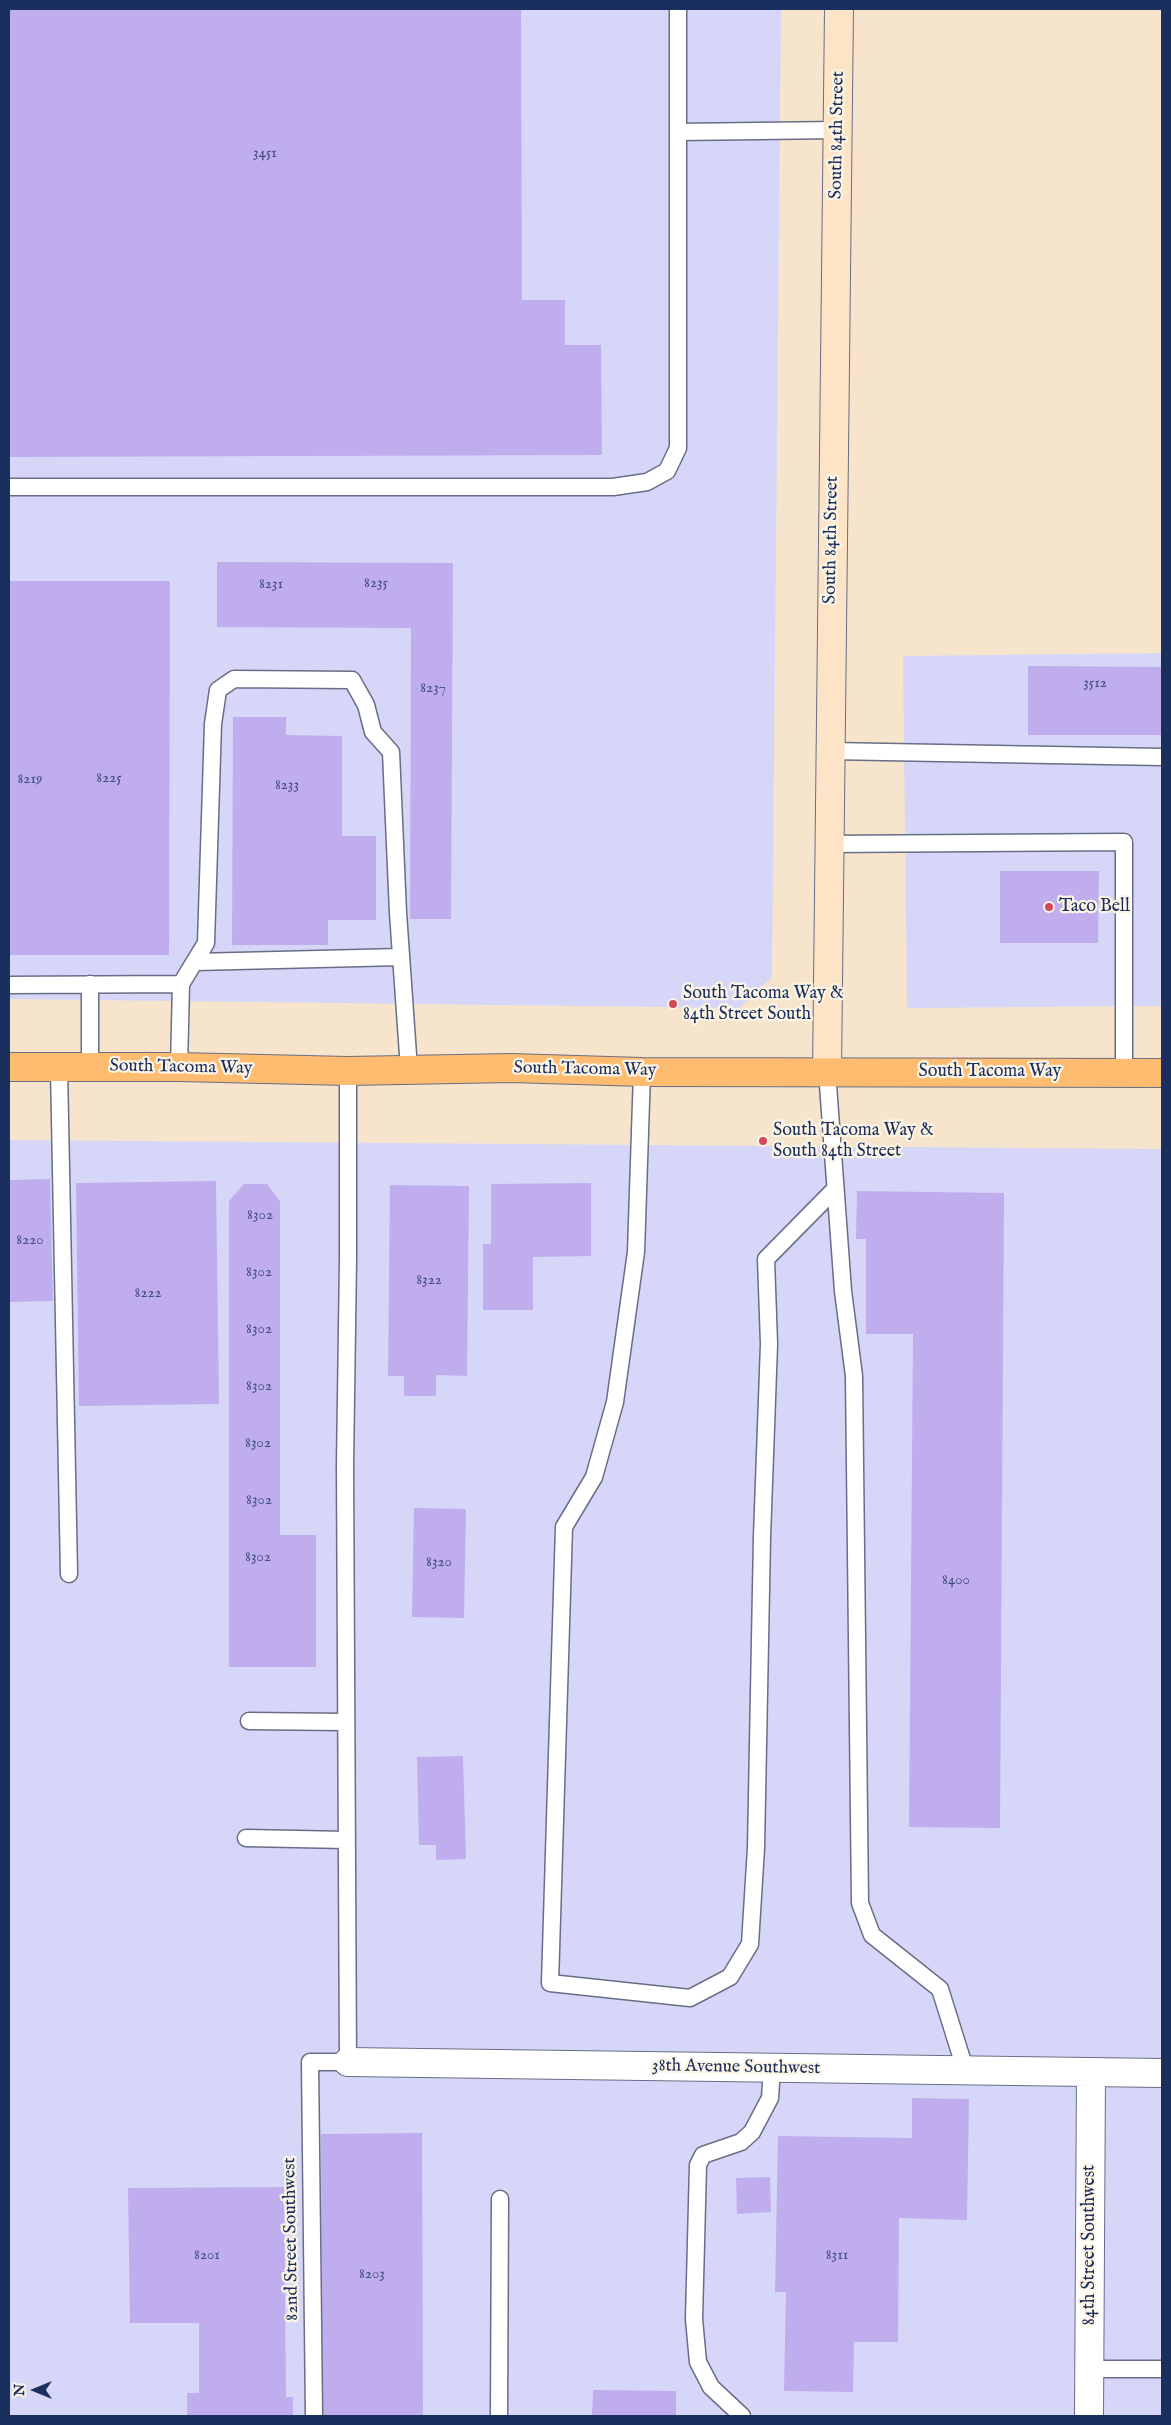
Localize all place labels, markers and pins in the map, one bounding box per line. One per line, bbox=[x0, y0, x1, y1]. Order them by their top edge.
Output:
place label: Taco Bell bbox=[1059, 896, 1130, 918]
marker: Taco Bell bbox=[1043, 901, 1055, 913]
place label: South Tacoma Way & 84th Street South bbox=[683, 983, 843, 1026]
marker: South Tacoma Way & 84th Street South bbox=[667, 998, 679, 1010]
place label: South Tacoma Way & South 84th Street bbox=[773, 1120, 933, 1162]
marker: South Tacoma Way & South 84th Street bbox=[757, 1135, 769, 1147]

